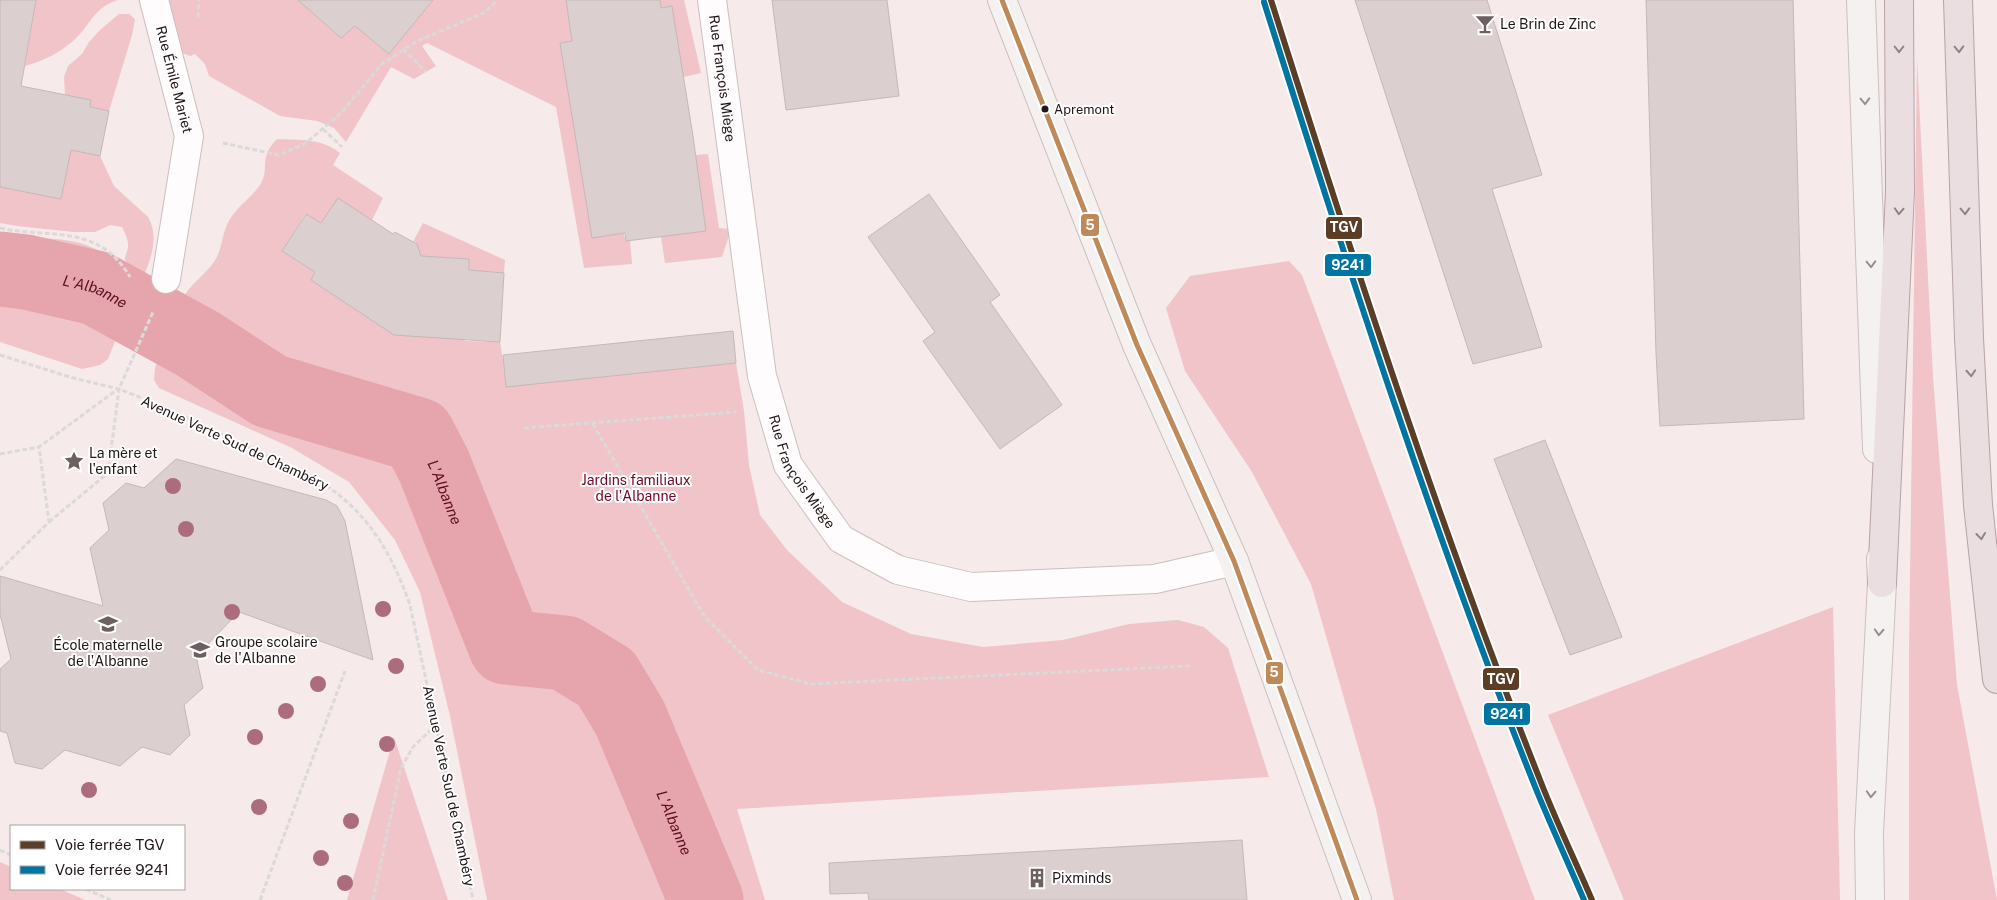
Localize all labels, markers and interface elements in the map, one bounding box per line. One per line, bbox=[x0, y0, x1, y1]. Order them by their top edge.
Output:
bar icon: Le Brin de Zinc bbox=[1474, 13, 1496, 35]
street label: Rue François Miège bbox=[706, 14, 739, 143]
place label: Le Brin de Zinc bbox=[1500, 16, 1596, 32]
street label: Rue Émile Mariet bbox=[153, 24, 196, 135]
one-way arrow bbox=[1894, 45, 1904, 53]
one-way arrow bbox=[1954, 45, 1965, 53]
one-way arrow bbox=[1860, 98, 1870, 105]
place label: Apremont bbox=[1054, 102, 1114, 117]
marker: Apremont bbox=[1040, 104, 1050, 114]
one-way arrow bbox=[1894, 208, 1904, 215]
one-way arrow bbox=[1960, 208, 1970, 215]
line badge: 5 bbox=[1080, 213, 1100, 237]
line badge: TGV bbox=[1325, 216, 1363, 240]
text: 5 bbox=[1085, 217, 1095, 233]
text: TGV bbox=[1330, 219, 1358, 235]
line badge: 9241 bbox=[1324, 253, 1372, 277]
text: 9241 bbox=[1331, 257, 1365, 273]
one-way arrow bbox=[1866, 260, 1876, 268]
water label: L'Albanne bbox=[61, 272, 130, 311]
one-way arrow bbox=[1966, 370, 1977, 378]
street label: Avenue Verte Sud de Chambéry bbox=[139, 392, 332, 494]
street label: Rue François Miège bbox=[766, 413, 839, 531]
place label: La mère et l'enfant bbox=[89, 445, 158, 477]
place icon: La mère et l'enfant bbox=[63, 450, 85, 472]
water label: L'Albanne bbox=[424, 457, 465, 527]
park label: Jardins familiaux de l'Albanne bbox=[581, 472, 691, 504]
one-way arrow bbox=[1976, 532, 1987, 540]
school or university icon: École maternelle de l'Albanne bbox=[97, 613, 119, 635]
one-way arrow bbox=[1874, 628, 1885, 636]
place label: Groupe scolaire de l'Albanne bbox=[215, 634, 318, 666]
place label: École maternelle de l'Albanne bbox=[53, 636, 163, 669]
school or university icon: Groupe scolaire de l'Albanne bbox=[189, 639, 211, 661]
line badge: 5 bbox=[1265, 661, 1284, 685]
text: 5 bbox=[1269, 664, 1279, 680]
line badge: TGV bbox=[1482, 667, 1520, 691]
text: TGV bbox=[1487, 671, 1515, 687]
street label: Avenue Verte Sud de Chambéry bbox=[420, 684, 478, 889]
line badge: 9241 bbox=[1483, 702, 1531, 726]
text: 9241 bbox=[1490, 706, 1524, 722]
water label: L'Albanne bbox=[653, 788, 695, 857]
one-way arrow bbox=[1865, 790, 1876, 798]
legend bbox=[10, 825, 185, 890]
text: Voie ferrée TGV bbox=[55, 836, 164, 853]
text: Voie ferrée 9241 bbox=[55, 861, 169, 878]
building icon: Pixminds bbox=[1026, 867, 1048, 889]
place label: Pixminds bbox=[1052, 870, 1111, 886]

